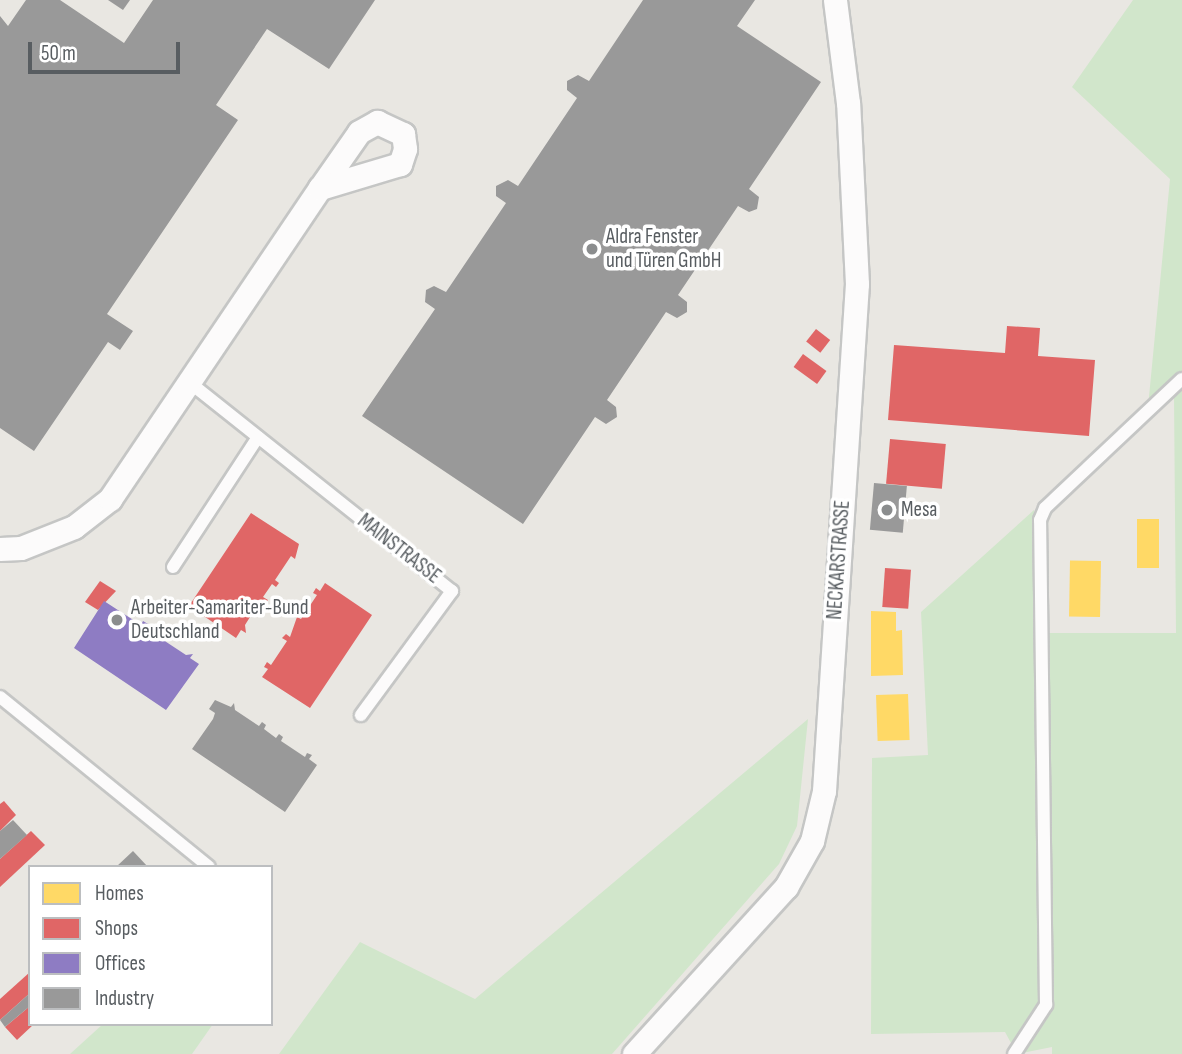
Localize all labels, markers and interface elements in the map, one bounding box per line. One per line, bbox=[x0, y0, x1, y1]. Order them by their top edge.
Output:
scale bar bbox=[32, 28, 184, 72]
text: 50 m bbox=[41, 41, 76, 66]
place label: Aldra Fenster und Türen GmbH bbox=[606, 224, 721, 274]
marker: Aldra Fenster und Türen GmbH bbox=[584, 241, 600, 257]
place label: Mesa bbox=[901, 497, 937, 523]
street label: NECKARSTRASSE bbox=[822, 499, 856, 621]
marker: Mesa bbox=[879, 502, 895, 518]
street label: MAINSTRASSE bbox=[352, 509, 446, 589]
place label: Arbeiter-Samariter-Bund Deutschland bbox=[131, 595, 308, 645]
marker: Arbeiter-Samariter-Bund Deutschland bbox=[109, 612, 125, 628]
legend bbox=[28, 865, 273, 1026]
text: Homes bbox=[95, 881, 144, 906]
text: Shops bbox=[95, 916, 138, 941]
text: Offices bbox=[95, 951, 146, 976]
text: Industry bbox=[95, 986, 154, 1011]

